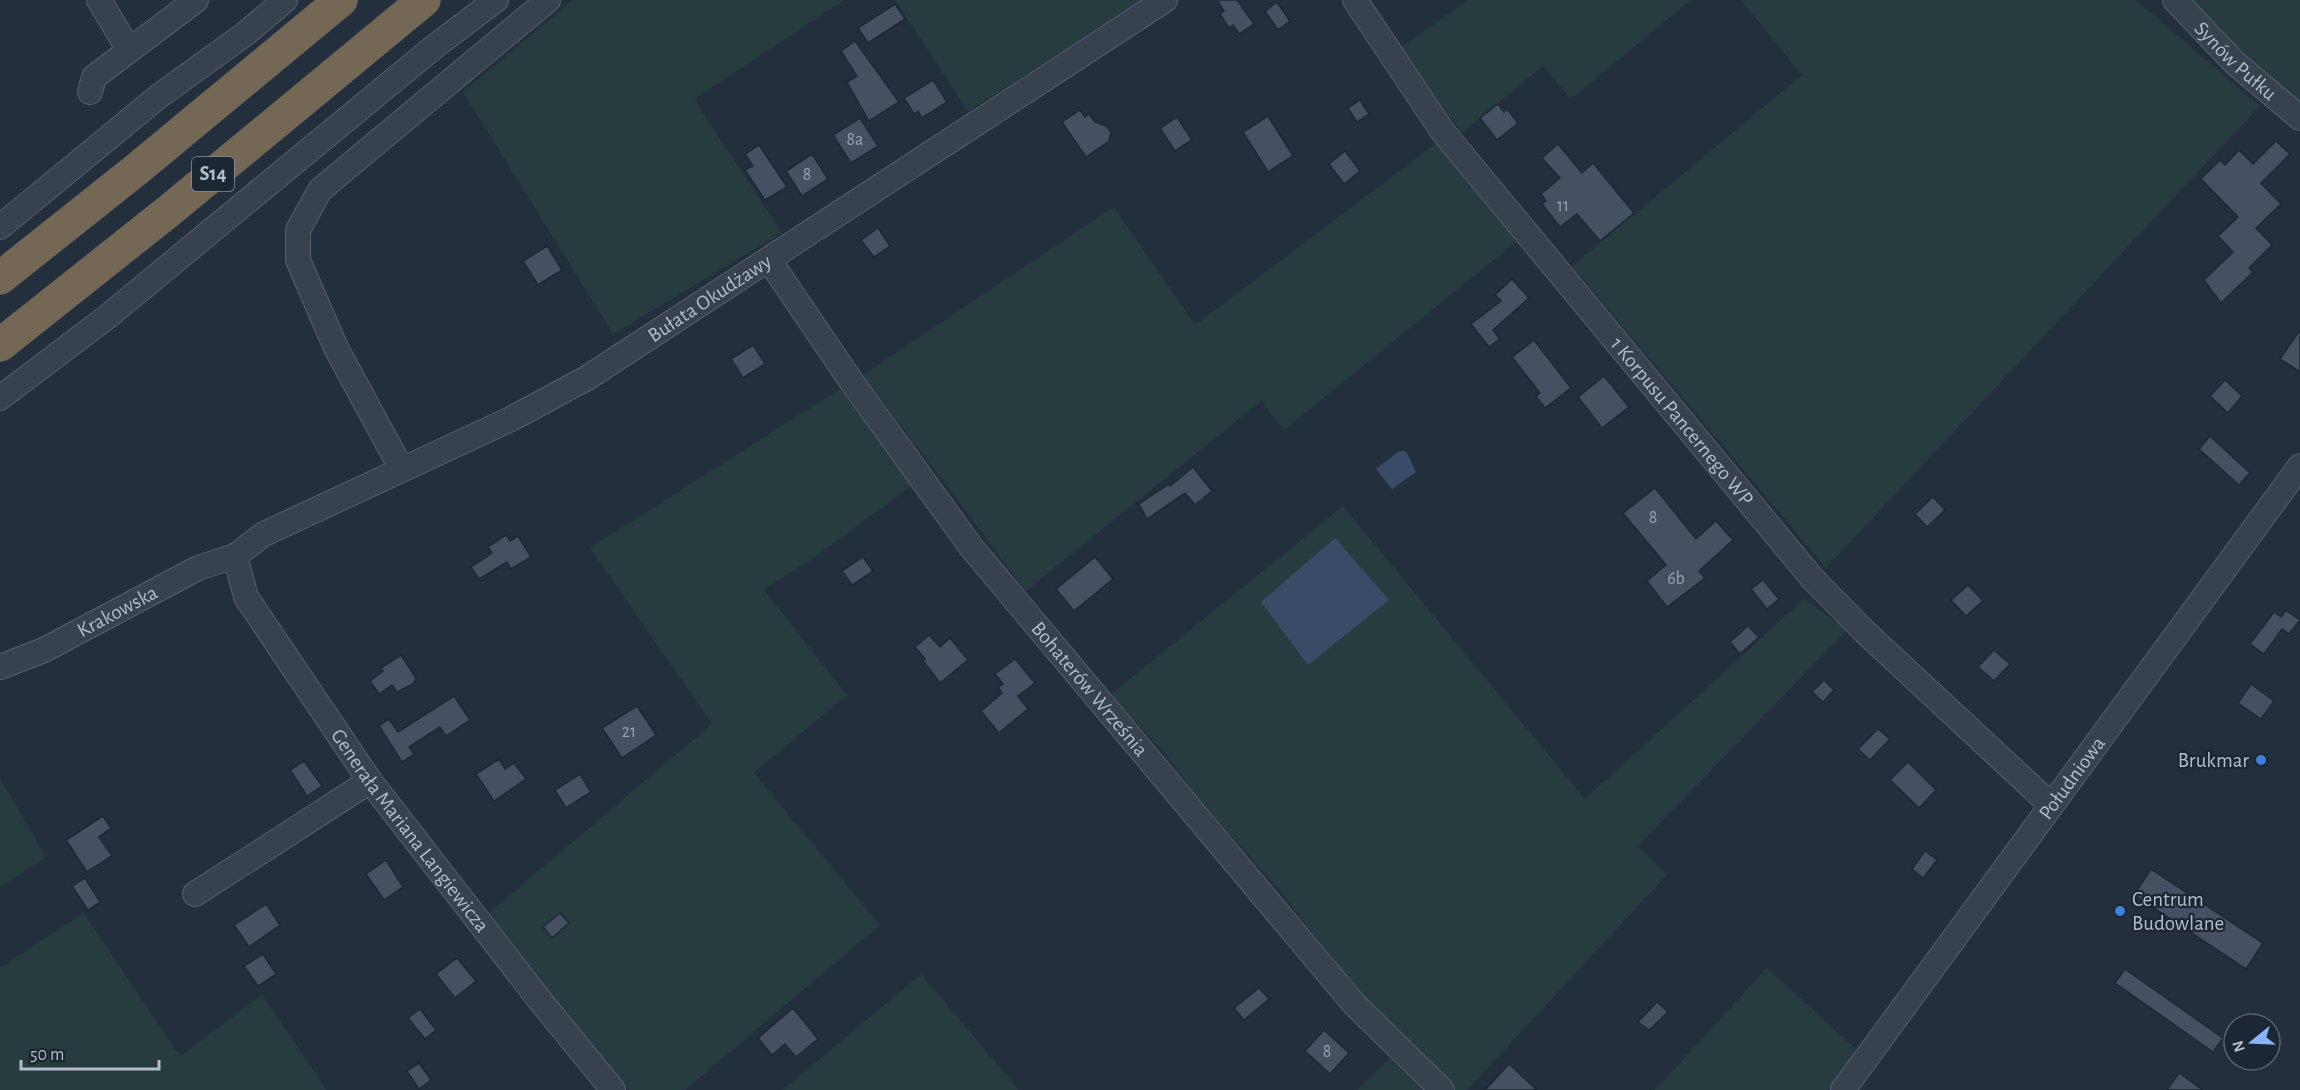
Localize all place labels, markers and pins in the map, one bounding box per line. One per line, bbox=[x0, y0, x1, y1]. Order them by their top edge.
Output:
place label: Brukmar bbox=[2178, 750, 2249, 771]
marker: Brukmar bbox=[2254, 753, 2268, 767]
place label: Centrum Budowlane bbox=[2132, 889, 2224, 934]
marker: Centrum Budowlane bbox=[2113, 904, 2127, 918]

